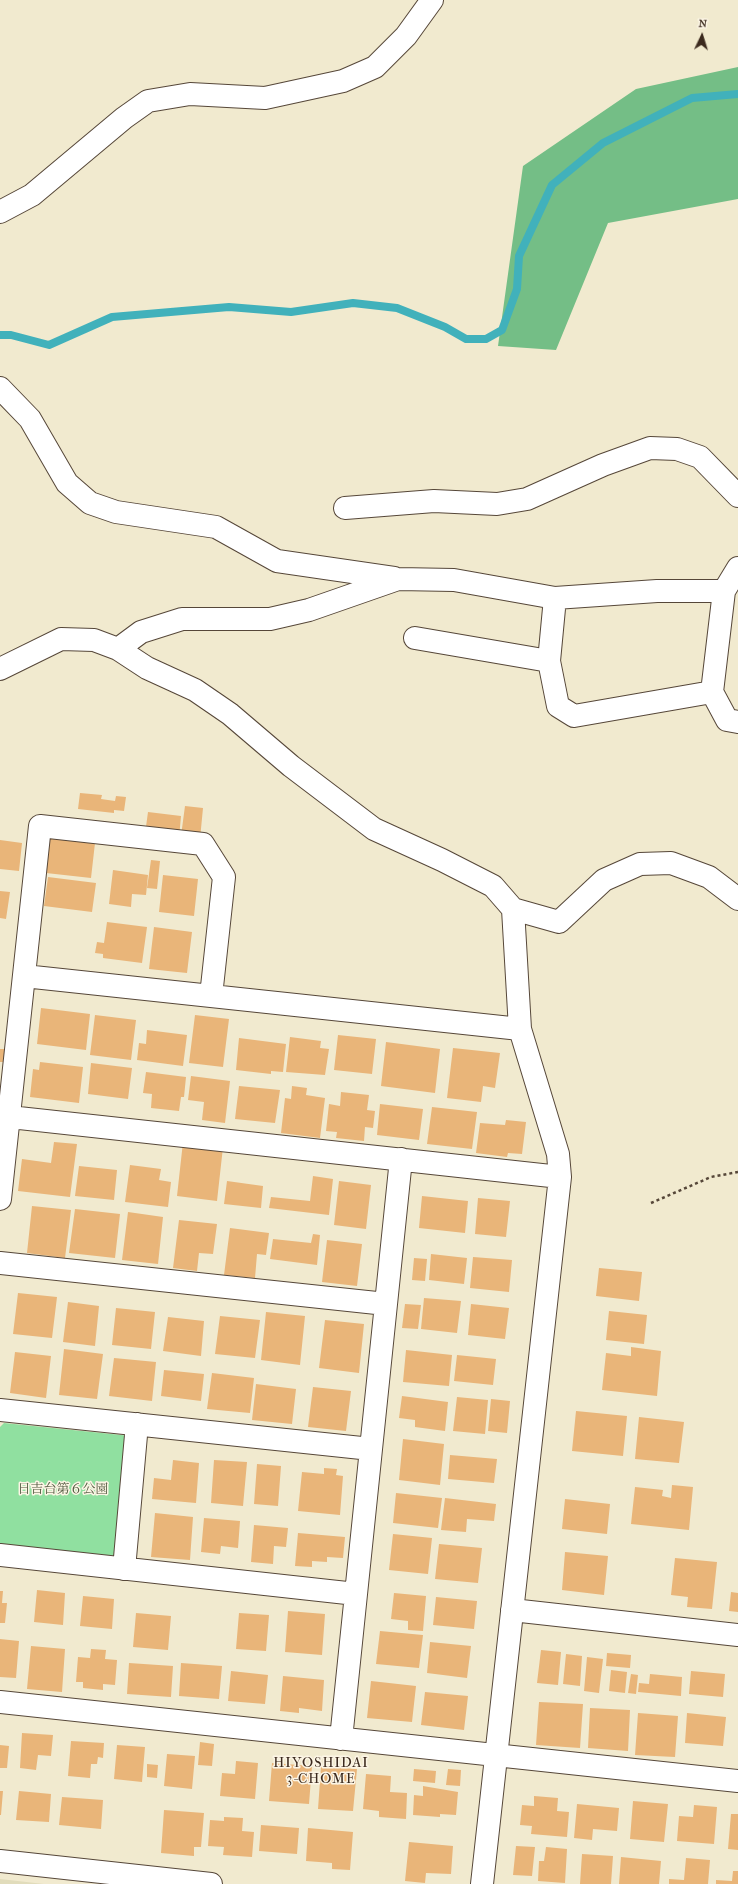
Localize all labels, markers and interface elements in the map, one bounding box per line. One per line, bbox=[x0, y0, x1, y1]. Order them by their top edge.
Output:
north arrow bbox=[682, 16, 722, 56]
text: N bbox=[698, 17, 707, 30]
park label: 日吉台第６公園 bbox=[18, 1482, 108, 1498]
district label: HIYOSHIDAI 3-CHOME bbox=[273, 1756, 369, 1788]

